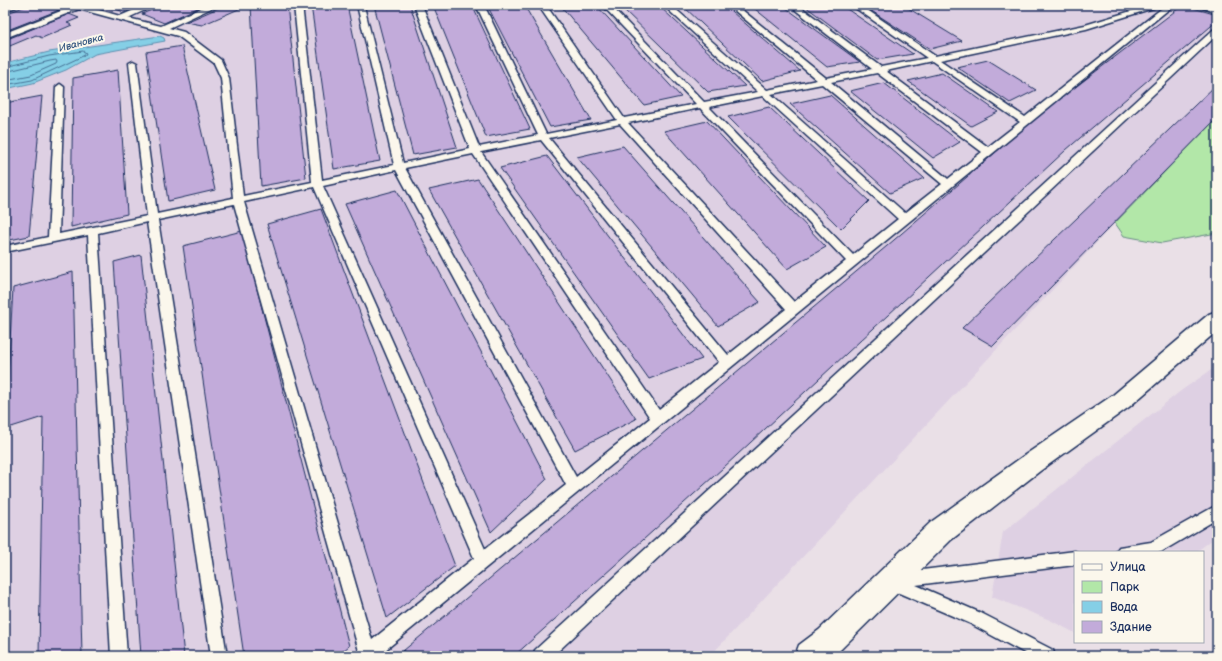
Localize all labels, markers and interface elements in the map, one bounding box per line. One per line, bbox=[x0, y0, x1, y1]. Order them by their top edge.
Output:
water label: Ивановка bbox=[57, 31, 105, 55]
legend bbox=[1074, 551, 1204, 643]
text: Улица bbox=[1110, 560, 1146, 575]
text: Парк bbox=[1110, 580, 1140, 595]
text: Вода bbox=[1110, 600, 1138, 615]
text: Здание bbox=[1110, 620, 1152, 635]

